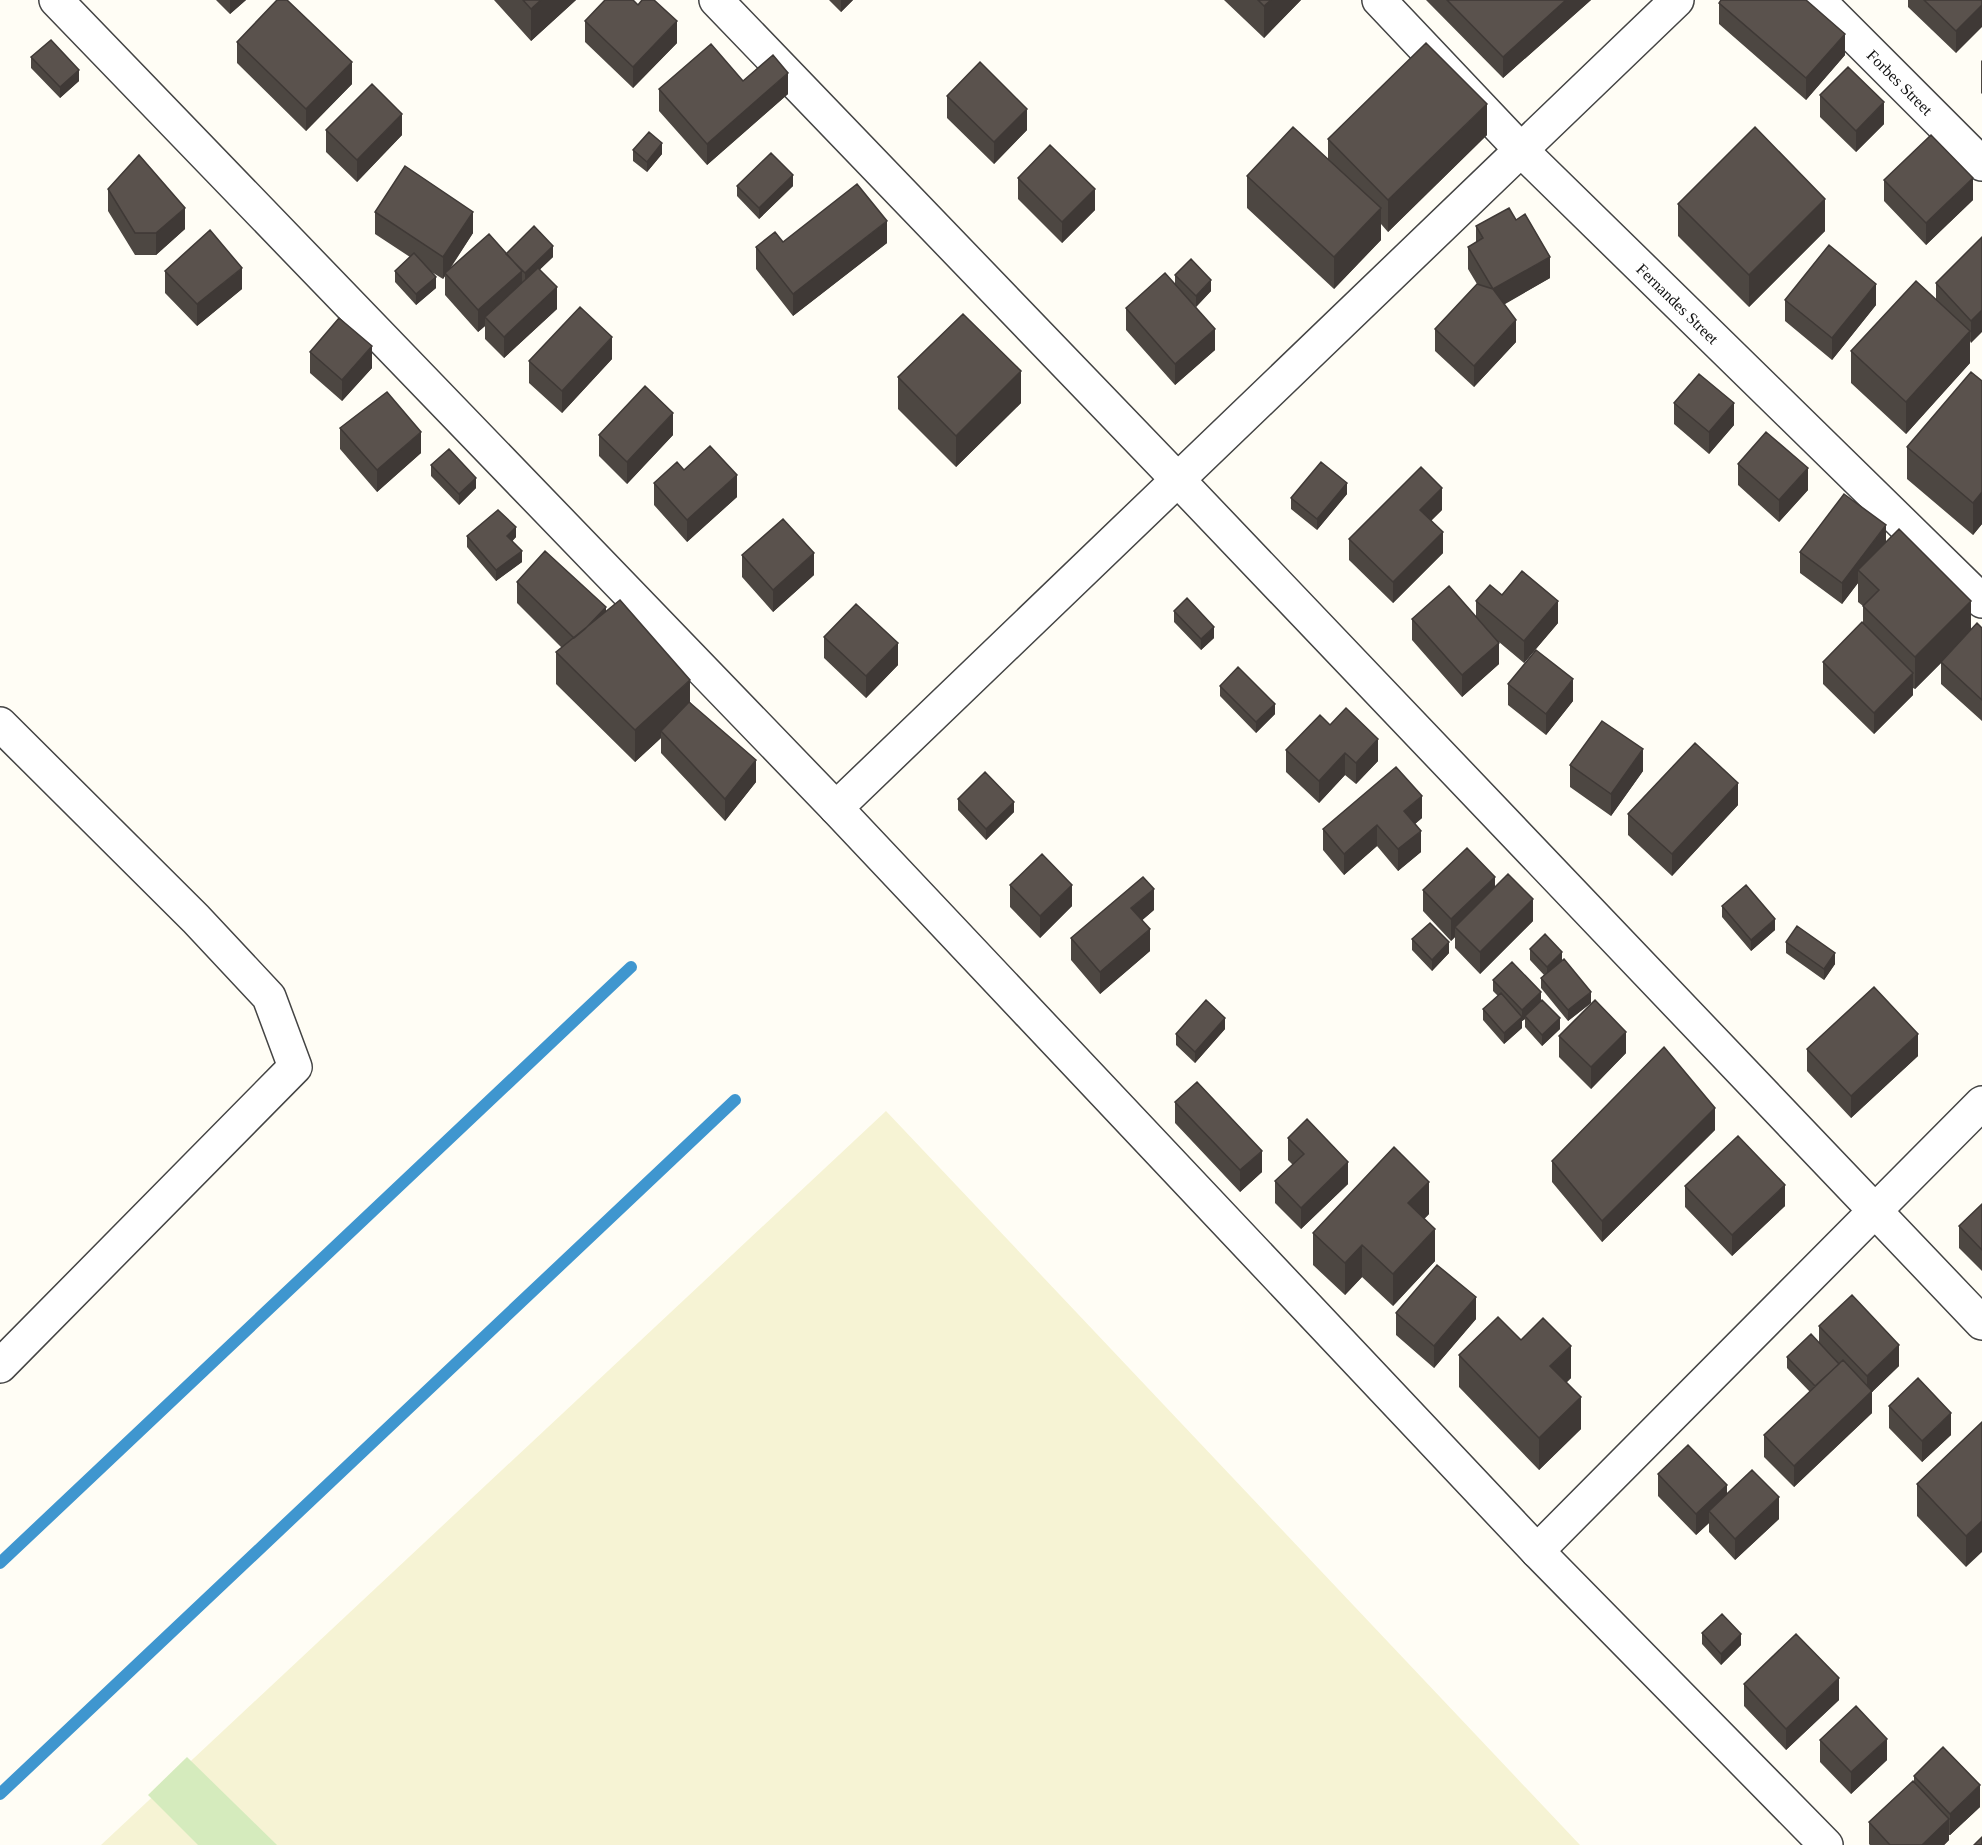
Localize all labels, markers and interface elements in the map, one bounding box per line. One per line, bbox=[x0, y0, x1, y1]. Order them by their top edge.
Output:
street label: Forbes Street bbox=[1864, 46, 1936, 119]
street label: Fernandes Street bbox=[1633, 260, 1722, 348]

